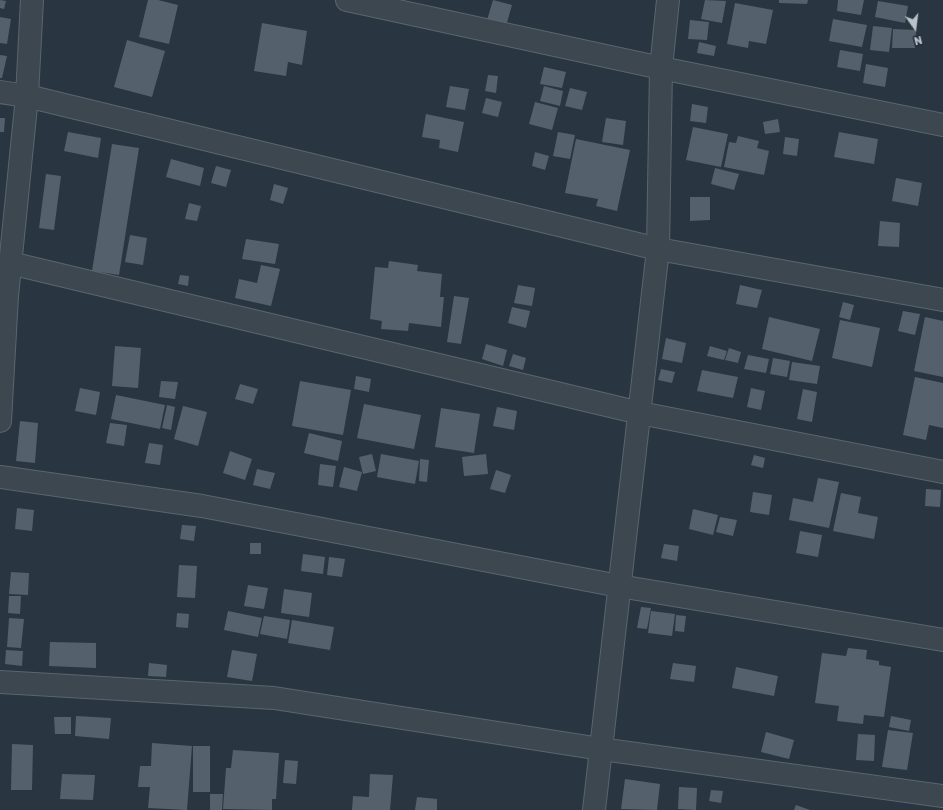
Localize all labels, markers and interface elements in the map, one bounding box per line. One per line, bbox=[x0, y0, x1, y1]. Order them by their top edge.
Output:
north arrow bbox=[895, 8, 935, 48]
text: N bbox=[913, 33, 923, 47]

